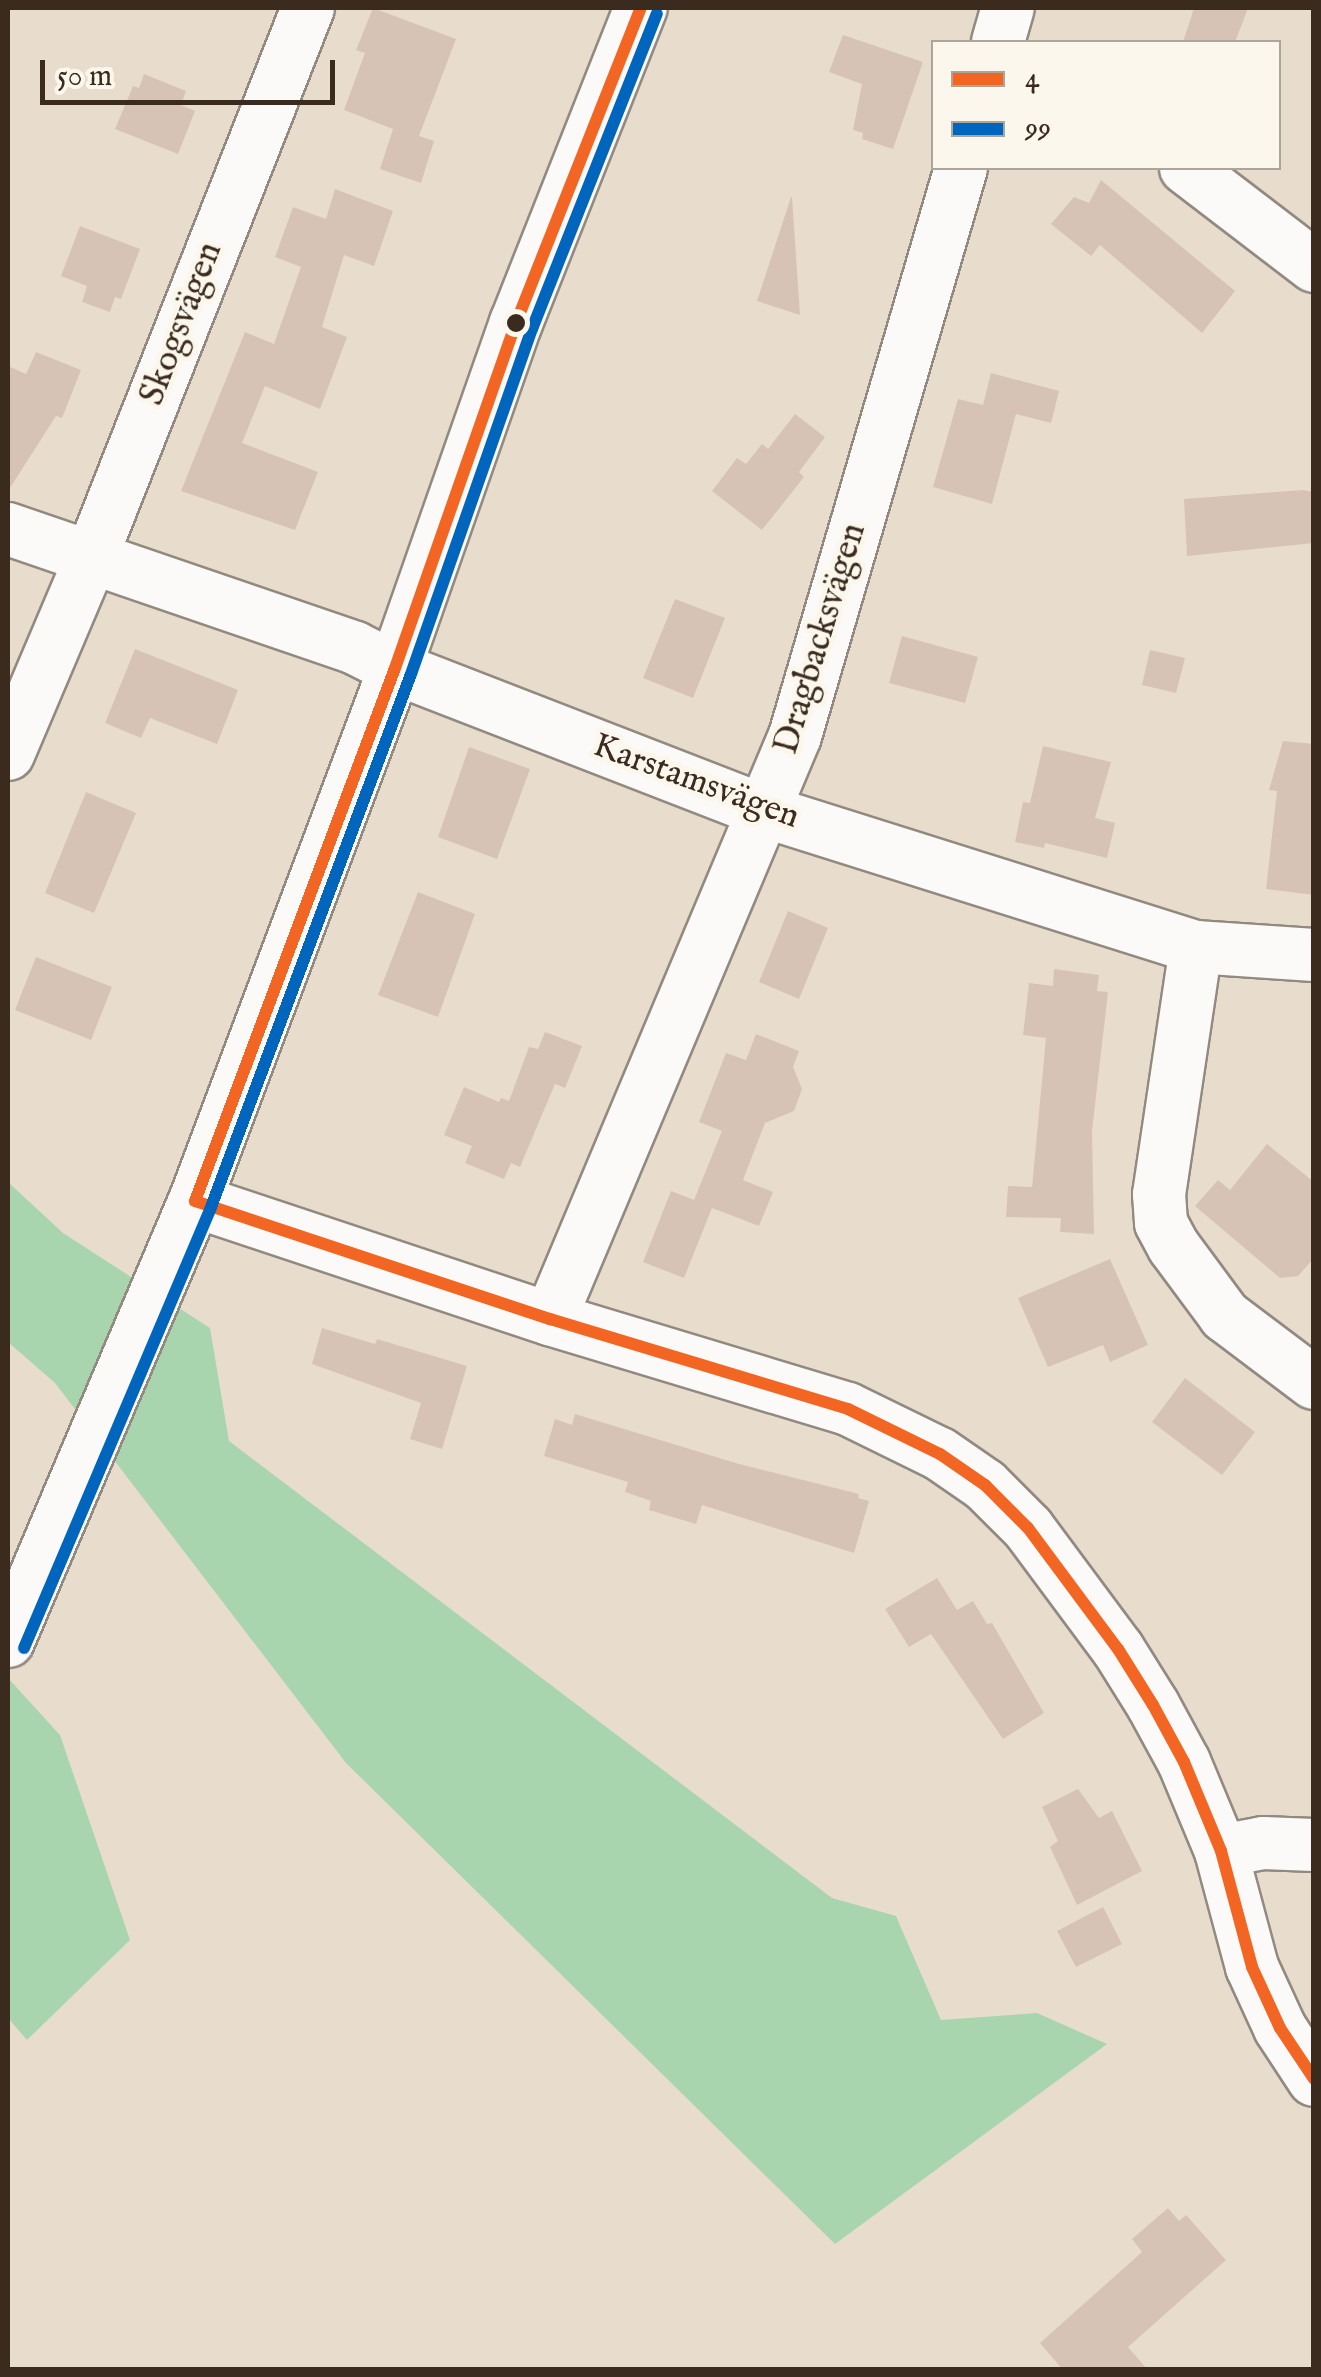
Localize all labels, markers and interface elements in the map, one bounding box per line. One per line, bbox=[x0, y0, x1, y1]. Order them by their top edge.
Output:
scale bar bbox=[45, 40, 340, 102]
legend bbox=[931, 40, 1281, 170]
text: 50 m bbox=[57, 58, 112, 96]
text: 4 bbox=[1025, 60, 1040, 98]
text: 99 bbox=[1025, 110, 1051, 148]
street label: Skogsvägen bbox=[132, 237, 232, 411]
unlabelled marker bbox=[506, 313, 526, 333]
street label: Dragbacksvägen bbox=[766, 518, 876, 760]
street label: Karstamsvägen bbox=[587, 725, 805, 839]

